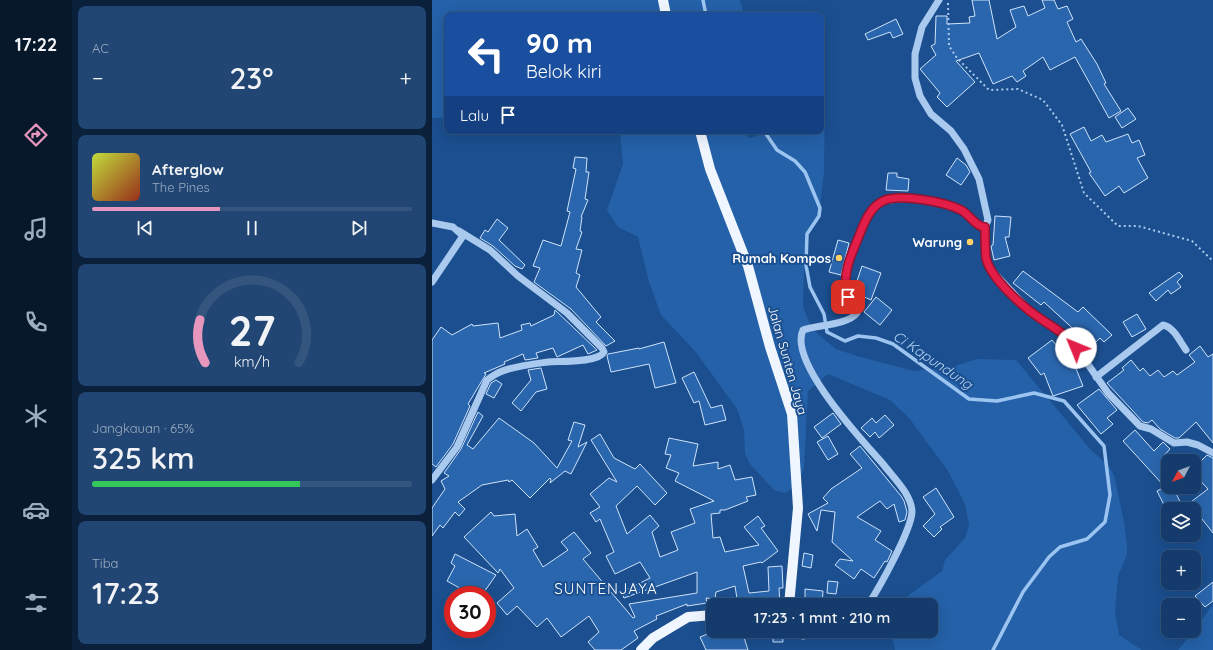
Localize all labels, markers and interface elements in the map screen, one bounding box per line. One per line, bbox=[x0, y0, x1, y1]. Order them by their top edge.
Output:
text: 90 m bbox=[526, 25, 593, 60]
icon: left bbox=[460, 28, 512, 80]
text: 17:22 bbox=[15, 33, 57, 56]
text: AC bbox=[92, 40, 109, 56]
text: 23° bbox=[229, 59, 274, 97]
text: Belok kiri bbox=[526, 60, 602, 83]
text: − bbox=[92, 64, 103, 92]
text: + bbox=[400, 64, 412, 92]
icon: arrive bbox=[497, 104, 519, 126]
text: Lalu bbox=[460, 106, 489, 125]
icon: directions bbox=[22, 121, 50, 149]
text: Afterglow bbox=[152, 160, 224, 179]
text: The Pines bbox=[152, 179, 210, 195]
icon: music bbox=[22, 215, 50, 243]
icon: previous bbox=[134, 217, 156, 239]
icon: pause bbox=[241, 217, 263, 239]
icon: next bbox=[348, 217, 370, 239]
place label: Warung bbox=[912, 234, 962, 250]
marker: Warung bbox=[965, 237, 975, 247]
place label: Rumah Kompos bbox=[732, 250, 831, 266]
marker: Rumah Kompos bbox=[834, 253, 844, 263]
pin bbox=[831, 280, 865, 314]
icon: arrive bbox=[837, 286, 859, 308]
text: 27 bbox=[229, 304, 275, 356]
street label: Jalan Sunten Jaya bbox=[765, 304, 811, 416]
icon: phone bbox=[22, 308, 50, 336]
water label: Ci Kapundung bbox=[890, 327, 977, 394]
position arrow bbox=[1055, 327, 1097, 369]
text: km/h bbox=[234, 353, 270, 371]
icon: climate bbox=[22, 402, 50, 430]
text: Jangkauan · 65% bbox=[92, 420, 194, 436]
text: 325 km bbox=[92, 439, 195, 477]
north arrow bbox=[1161, 454, 1201, 494]
map controls bbox=[1161, 454, 1201, 638]
icon: car bbox=[22, 496, 50, 524]
button: layers bbox=[1161, 502, 1201, 542]
button: + bbox=[1161, 550, 1201, 590]
text: Tiba bbox=[92, 555, 118, 571]
text: 17:23 bbox=[92, 574, 160, 612]
district label: SUNTENJAYA bbox=[554, 579, 658, 598]
speed limit sign: 30 bbox=[444, 586, 496, 638]
icon: filters bbox=[22, 589, 50, 617]
button: − bbox=[1161, 598, 1201, 638]
text: 17:23 · 1 mnt · 210 m bbox=[754, 608, 890, 627]

